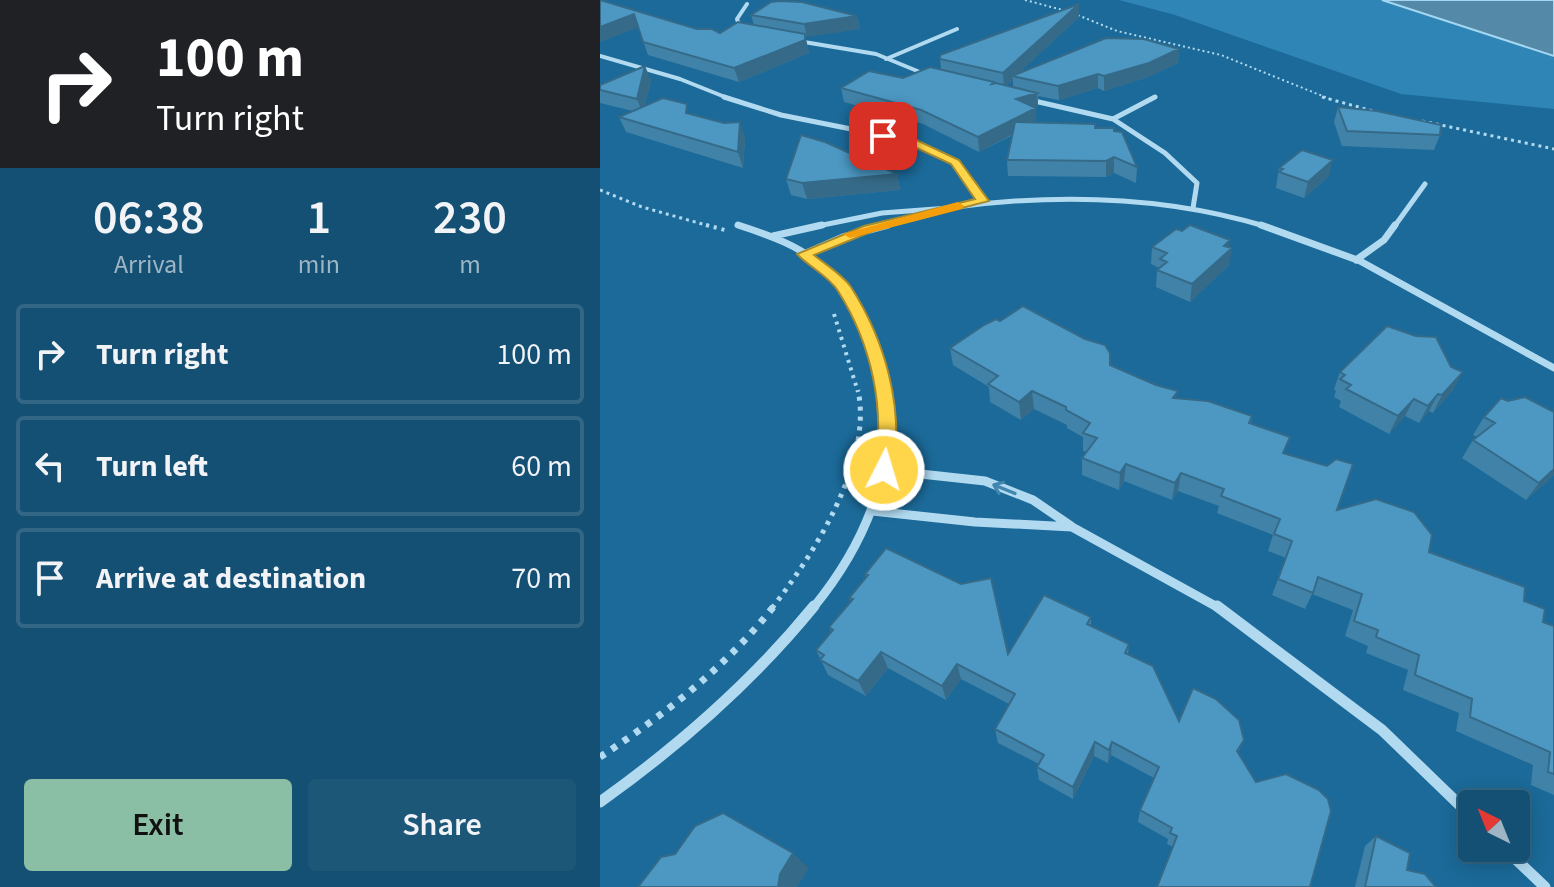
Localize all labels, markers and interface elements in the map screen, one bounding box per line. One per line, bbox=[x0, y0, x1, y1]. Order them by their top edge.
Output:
text: 100 m bbox=[156, 19, 304, 98]
icon: right bbox=[24, 32, 128, 136]
text: Turn right bbox=[156, 93, 304, 144]
pin bbox=[849, 102, 917, 170]
icon: arrive bbox=[861, 114, 905, 158]
text: 06:38 bbox=[93, 184, 205, 252]
text: 1 bbox=[307, 184, 331, 252]
text: 230 bbox=[433, 184, 507, 252]
text: Arrival bbox=[114, 246, 184, 283]
text: min bbox=[298, 246, 340, 283]
text: m bbox=[459, 246, 481, 283]
icon: right bbox=[28, 332, 72, 376]
text: Turn right bbox=[96, 333, 228, 376]
text: 100 m bbox=[496, 333, 572, 376]
position arrow bbox=[842, 428, 926, 512]
icon: left bbox=[28, 444, 72, 488]
text: Turn left bbox=[96, 445, 208, 488]
text: 60 m bbox=[511, 445, 572, 488]
one-way arrow bbox=[992, 480, 1017, 495]
icon: arrive bbox=[28, 556, 72, 600]
text: Arrive at destination bbox=[96, 557, 366, 600]
text: 70 m bbox=[511, 557, 572, 600]
button: Exit bbox=[24, 779, 292, 871]
button: Share bbox=[308, 779, 576, 871]
north arrow bbox=[1458, 790, 1530, 862]
map controls bbox=[1458, 790, 1530, 862]

